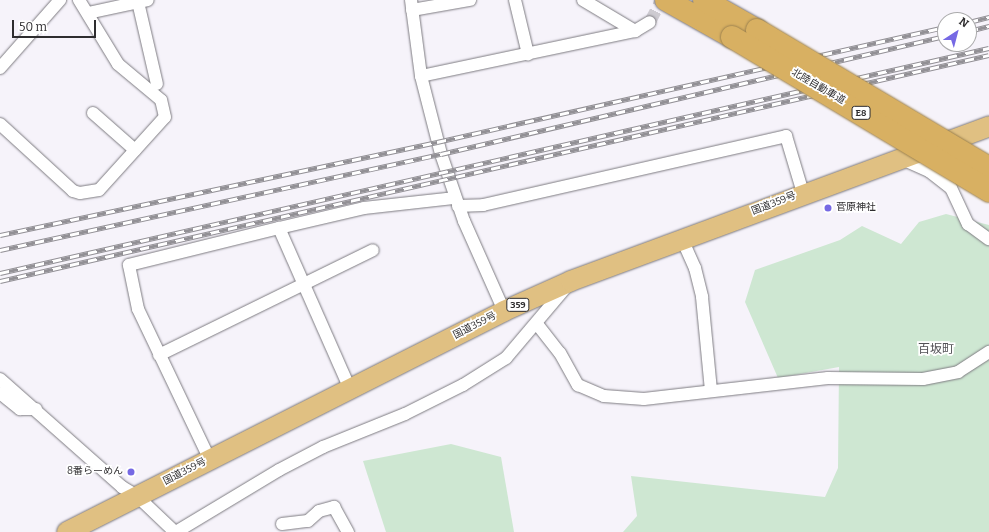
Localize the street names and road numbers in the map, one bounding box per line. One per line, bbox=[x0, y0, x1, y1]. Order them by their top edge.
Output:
street label: 北陸自動車道 bbox=[789, 67, 847, 107]
road number: E8 bbox=[851, 106, 871, 120]
street label: 国道359号 bbox=[750, 190, 798, 218]
road number: 359 bbox=[506, 298, 530, 312]
street label: 国道359号 bbox=[451, 310, 499, 342]
street label: 国道359号 bbox=[161, 456, 209, 488]

